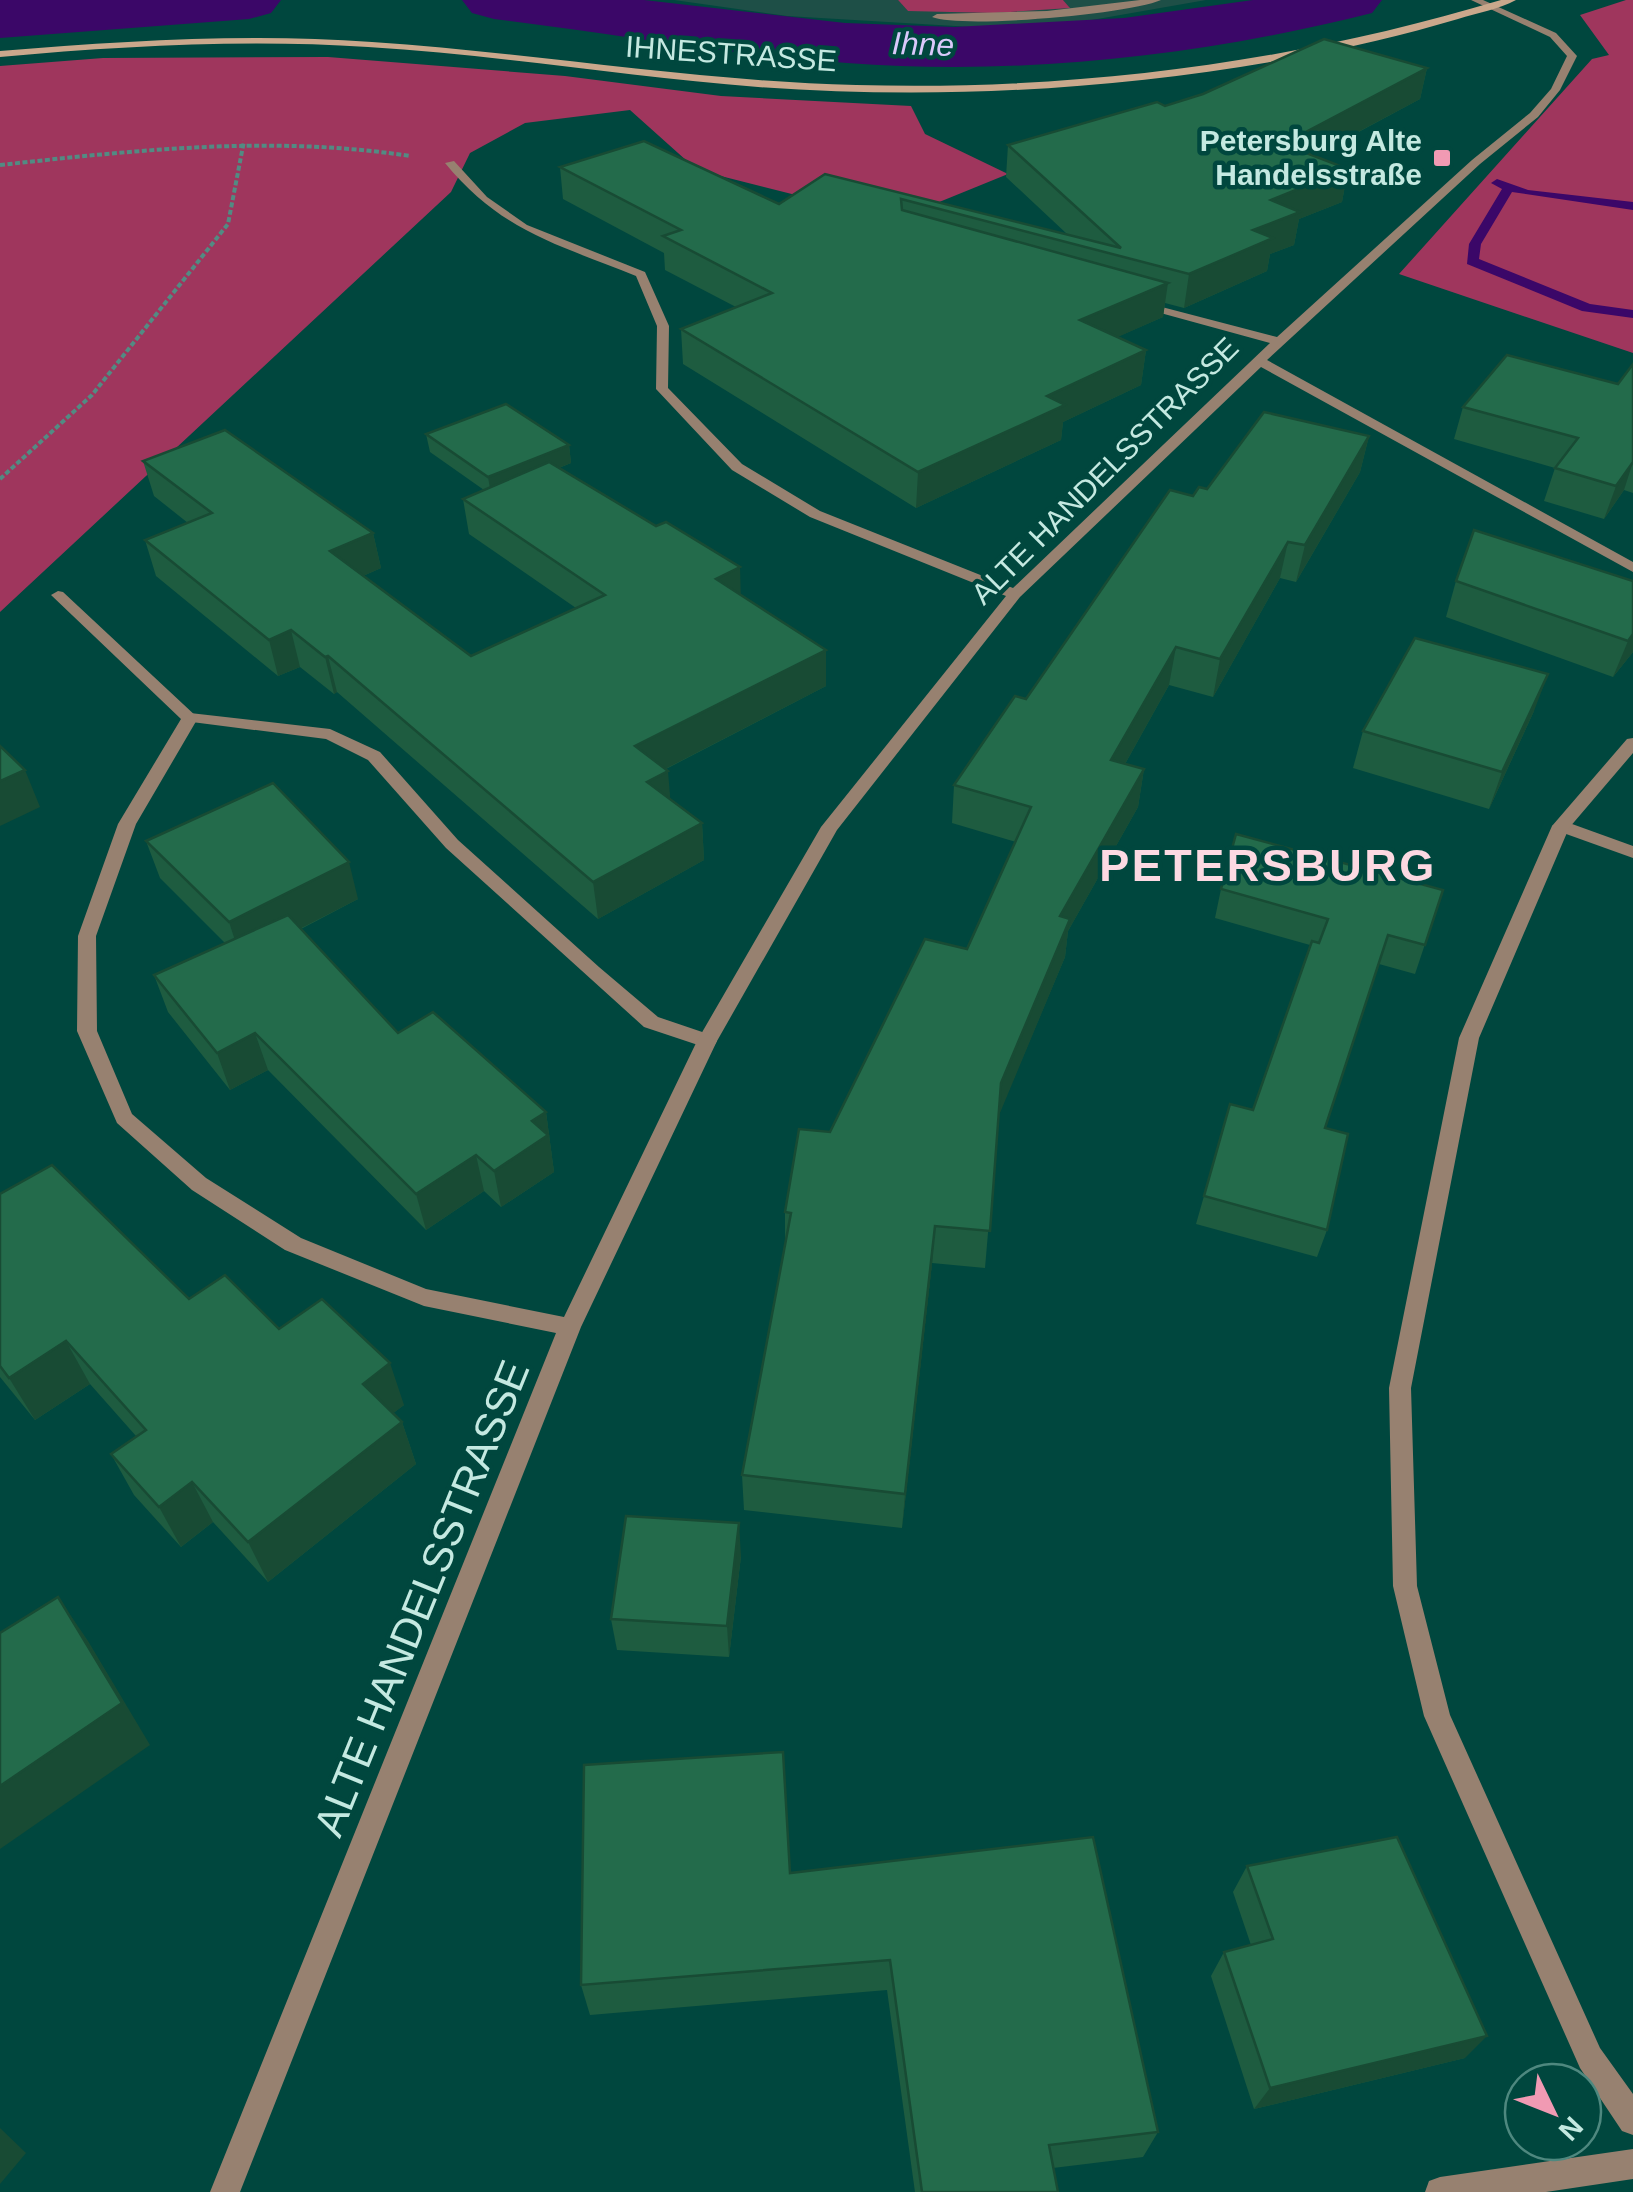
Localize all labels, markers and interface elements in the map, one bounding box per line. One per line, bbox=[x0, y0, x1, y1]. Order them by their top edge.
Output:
water label: Ihne bbox=[891, 25, 955, 63]
street label: IHNESTRASSE bbox=[624, 30, 838, 77]
place label: Petersburg Alte Handelsstraße bbox=[1200, 124, 1422, 191]
marker: Petersburg Alte Handelsstraße bbox=[1431, 147, 1453, 169]
street label: ALTE HANDELSSTRASSE bbox=[965, 331, 1245, 611]
district label: PETERSBURG bbox=[1099, 840, 1437, 891]
street label: ALTE HANDELSSTRASSE bbox=[305, 1354, 538, 1843]
north arrow bbox=[1503, 2062, 1603, 2162]
text: N bbox=[1553, 2111, 1589, 2147]

